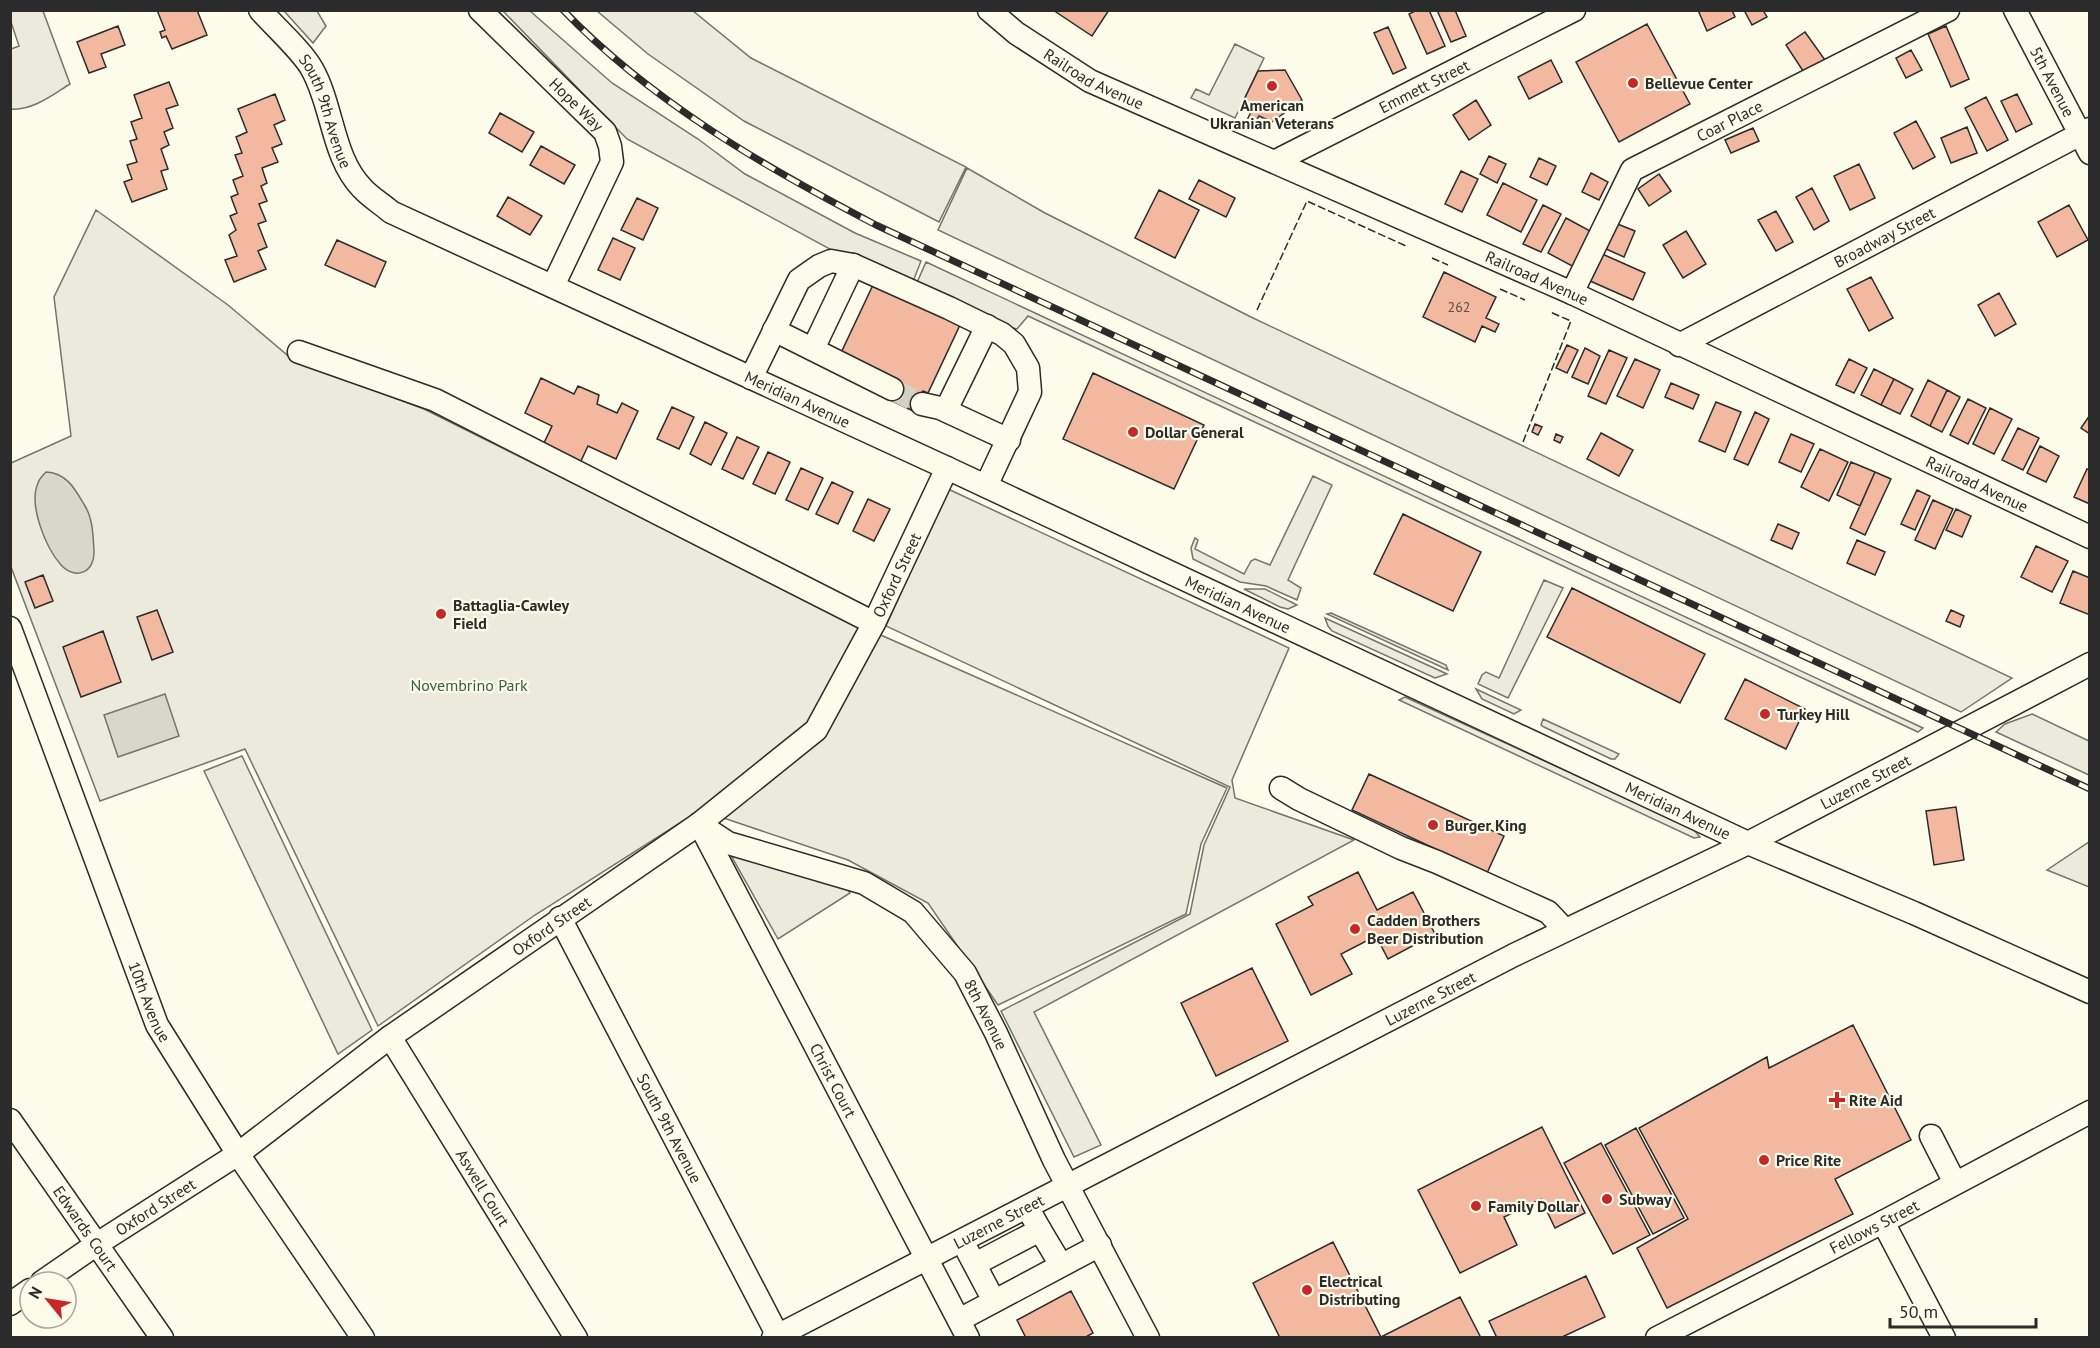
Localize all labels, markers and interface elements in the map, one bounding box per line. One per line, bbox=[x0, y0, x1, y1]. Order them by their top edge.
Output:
street label: 5th Avenue bbox=[2026, 43, 2079, 120]
street label: Railroad Avenue bbox=[1040, 44, 1147, 113]
street label: South 9th Avenue bbox=[295, 50, 356, 172]
street label: Emmett Street bbox=[1375, 54, 1473, 117]
street label: Hope Way bbox=[545, 73, 608, 136]
place label: Bellevue Center bbox=[1645, 73, 1753, 93]
marker: Bellevue Center bbox=[1626, 76, 1640, 90]
marker: American Ukranian Veterans bbox=[1265, 79, 1279, 93]
place label: American Ukranian Veterans bbox=[1210, 95, 1334, 133]
street label: Coar Place bbox=[1693, 96, 1766, 146]
street label: Broadway Street bbox=[1830, 202, 1939, 272]
street label: Railroad Avenue bbox=[1482, 246, 1592, 309]
house number: 262 bbox=[1448, 298, 1470, 316]
street label: Meridian Avenue bbox=[741, 366, 853, 432]
place label: Dollar General bbox=[1145, 422, 1244, 442]
marker: Dollar General bbox=[1126, 425, 1140, 439]
street label: Railroad Avenue bbox=[1923, 451, 2031, 516]
street label: Oxford Street bbox=[868, 529, 925, 621]
street label: Meridian Avenue bbox=[1182, 571, 1294, 637]
place label: Battaglia-Cawley Field bbox=[453, 595, 570, 633]
marker: Battaglia-Cawley Field bbox=[434, 607, 448, 621]
park label: Novembrino Park bbox=[410, 675, 528, 695]
place label: Turkey Hill bbox=[1777, 704, 1850, 724]
marker: Turkey Hill bbox=[1758, 707, 1772, 721]
street label: Luzerne Street bbox=[1817, 749, 1914, 813]
street label: Meridian Avenue bbox=[1622, 777, 1734, 844]
place label: Burger King bbox=[1445, 815, 1527, 835]
marker: Burger King bbox=[1426, 818, 1440, 832]
street label: Oxford Street bbox=[508, 891, 595, 960]
place label: Cadden Brothers Beer Distribution bbox=[1367, 910, 1484, 948]
marker: Cadden Brothers Beer Distribution bbox=[1348, 922, 1362, 936]
street label: 10th Avenue bbox=[124, 959, 175, 1046]
street label: Luzerne Street bbox=[1382, 966, 1480, 1030]
street label: 8th Avenue bbox=[960, 976, 1012, 1053]
street label: Christ Court bbox=[806, 1040, 861, 1121]
street label: South 9th Avenue bbox=[633, 1070, 706, 1186]
place label: Rite Aid bbox=[1849, 1090, 1903, 1110]
marker: Rite Aid bbox=[1830, 1093, 1844, 1107]
street label: Aswell Court bbox=[452, 1145, 515, 1230]
place label: Price Rite bbox=[1776, 1150, 1841, 1170]
marker: Price Rite bbox=[1757, 1153, 1771, 1167]
street label: Oxford Street bbox=[111, 1173, 200, 1240]
street label: Edwards Court bbox=[49, 1182, 122, 1275]
street label: Luzerne Street bbox=[950, 1189, 1048, 1253]
place label: Subway bbox=[1619, 1189, 1672, 1209]
marker: Subway bbox=[1600, 1192, 1614, 1206]
street label: Fellows Street bbox=[1826, 1195, 1923, 1258]
place label: Family Dollar bbox=[1488, 1196, 1579, 1216]
marker: Family Dollar bbox=[1469, 1199, 1483, 1213]
north arrow bbox=[18, 1270, 78, 1330]
place label: Electrical Distributing bbox=[1319, 1271, 1400, 1309]
text: N bbox=[24, 1283, 46, 1302]
marker: Electrical Distributing bbox=[1300, 1283, 1314, 1297]
scale bar bbox=[1890, 1291, 2036, 1329]
text: 50 m bbox=[1899, 1300, 1938, 1323]

